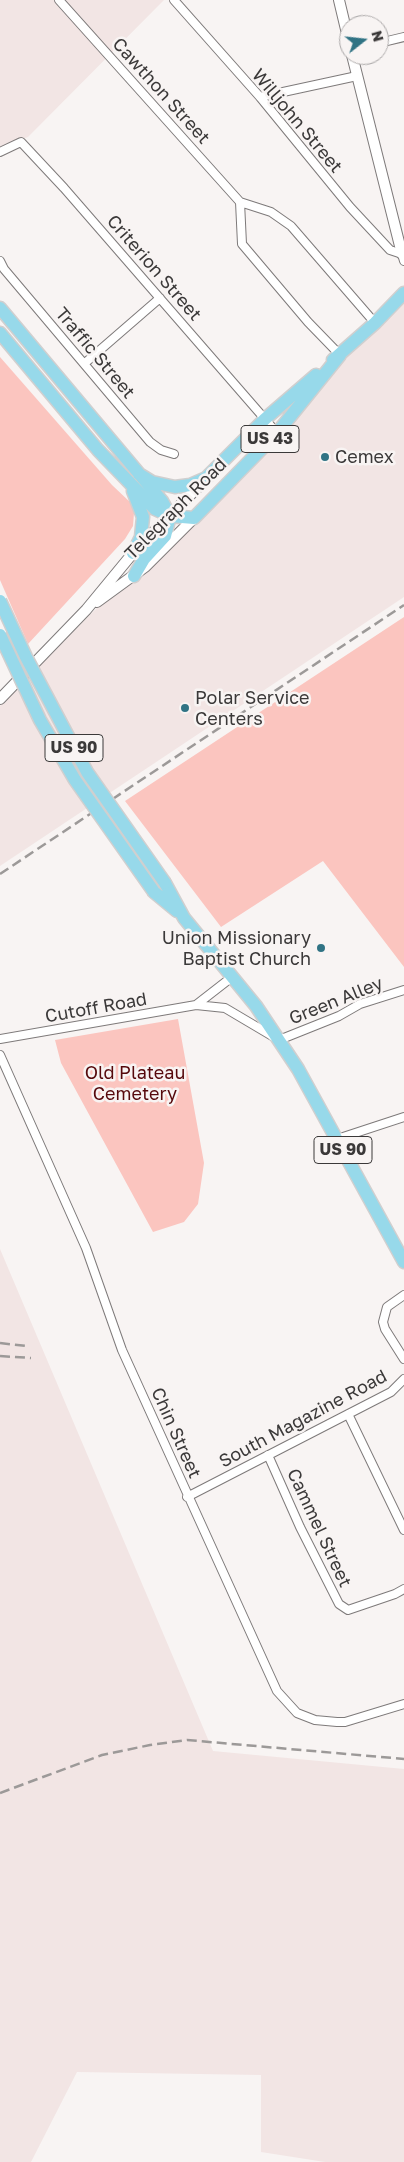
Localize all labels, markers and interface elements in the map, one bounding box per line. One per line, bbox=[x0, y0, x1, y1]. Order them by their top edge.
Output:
north arrow bbox=[339, 15, 389, 65]
text: N bbox=[368, 29, 388, 43]
street label: Cawthon Street bbox=[108, 34, 214, 148]
street label: Willjohn Street bbox=[247, 65, 347, 177]
street label: Criterion Street bbox=[102, 211, 206, 325]
street label: Traffic Street bbox=[51, 303, 139, 403]
road number: US 43 bbox=[241, 426, 299, 452]
place label: Cemex bbox=[335, 446, 394, 468]
marker: Cemex bbox=[319, 451, 331, 463]
street label: Telegraph Road bbox=[121, 454, 231, 564]
place label: Polar Service Centers bbox=[195, 687, 310, 730]
marker: Polar Service Centers bbox=[179, 702, 191, 714]
road number: US 90 bbox=[45, 734, 103, 761]
place label: Union Missionary Baptist Church bbox=[162, 927, 311, 970]
marker: Union Missionary Baptist Church bbox=[315, 942, 327, 954]
street label: Green Alley bbox=[286, 972, 386, 1030]
street label: Cutoff Road bbox=[43, 988, 149, 1028]
park label: Old Plateau Cemetery bbox=[85, 1062, 185, 1104]
road number: US 90 bbox=[314, 1136, 372, 1164]
street label: South Magazine Road bbox=[215, 1366, 391, 1472]
street label: Chin Street bbox=[146, 1384, 206, 1482]
street label: Cammel Street bbox=[282, 1465, 356, 1591]

